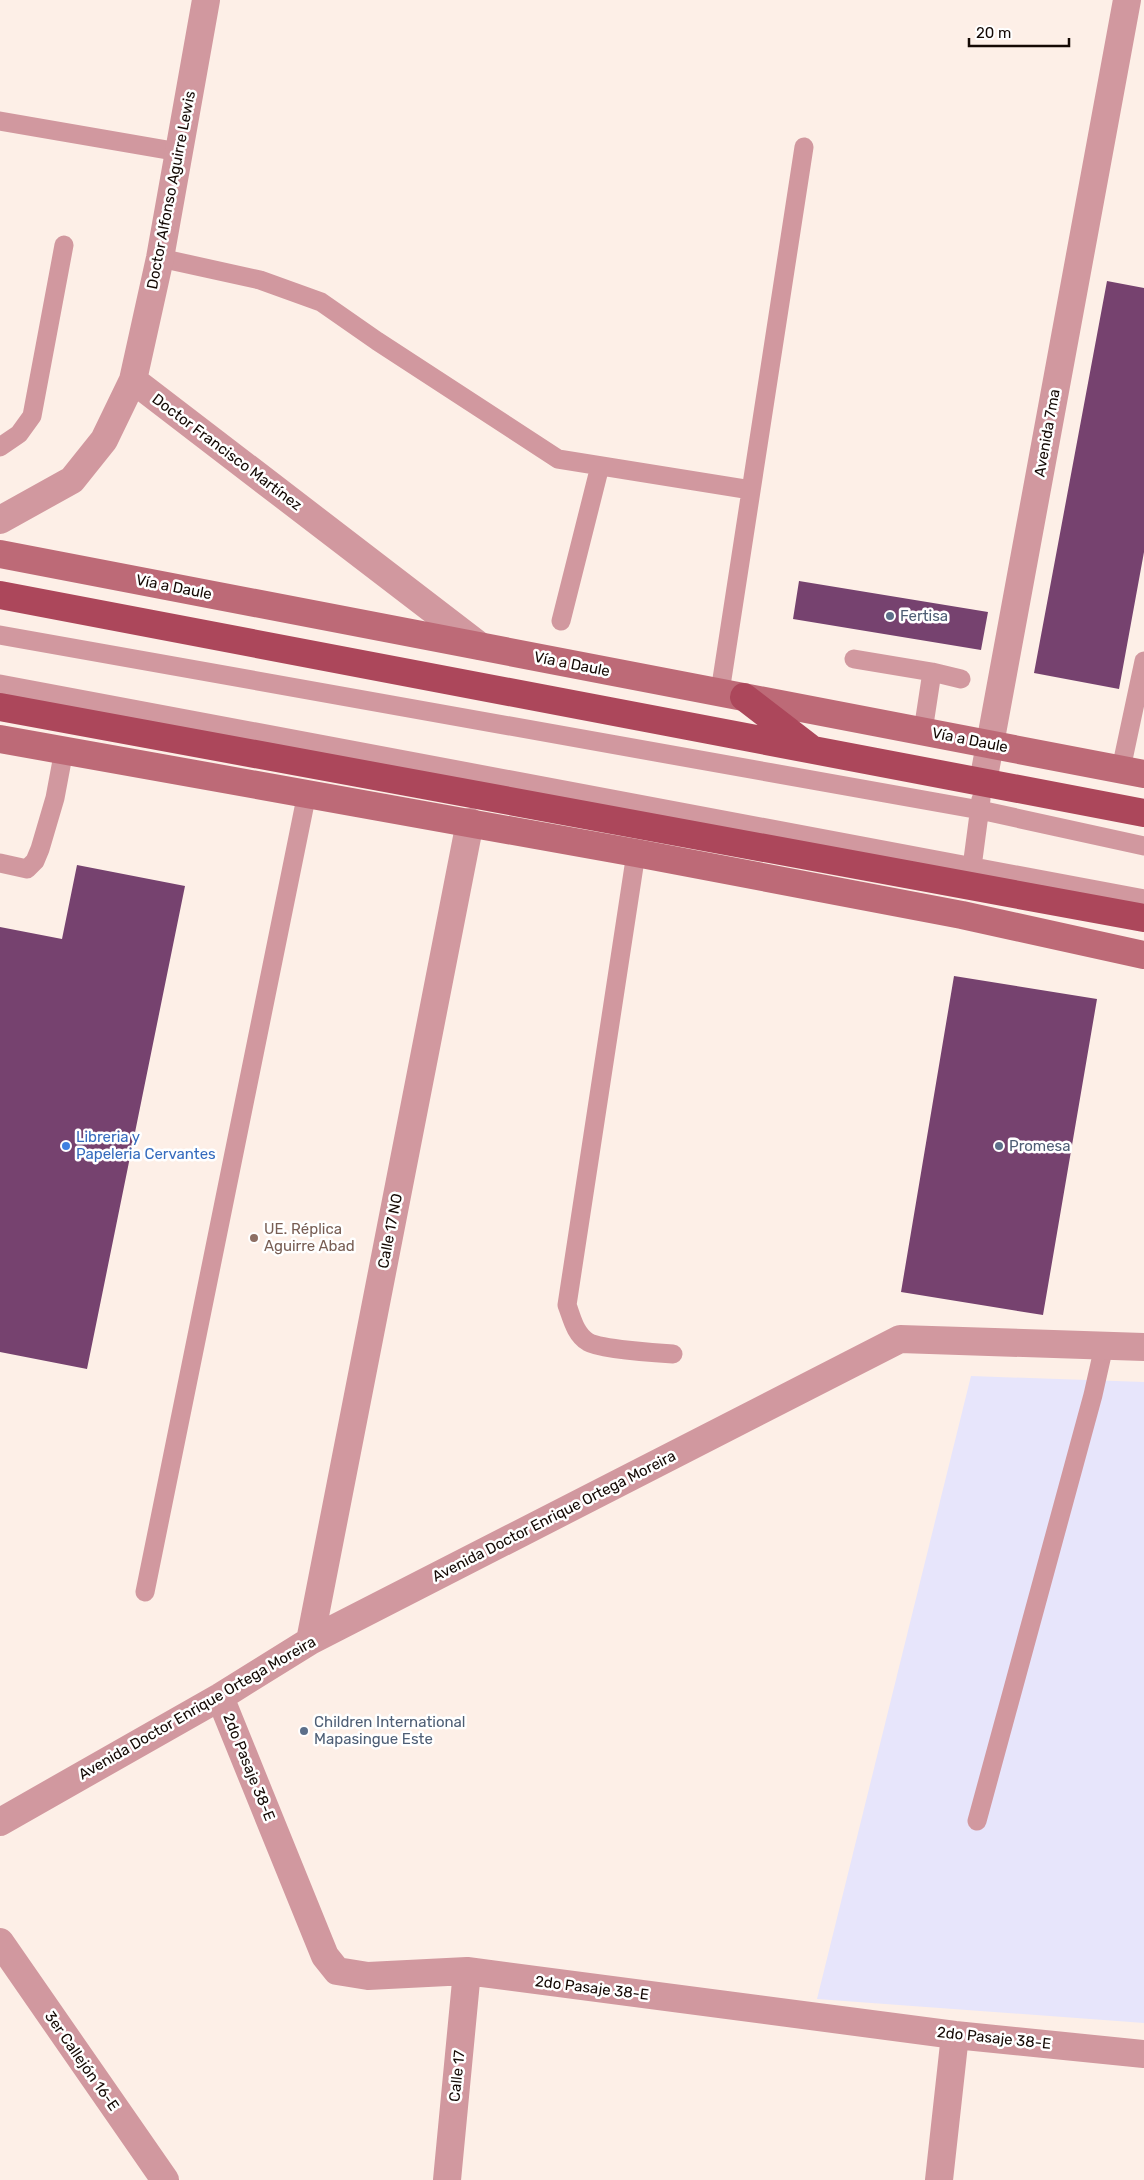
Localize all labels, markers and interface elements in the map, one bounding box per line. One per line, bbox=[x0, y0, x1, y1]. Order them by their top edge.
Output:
scale bar bbox=[969, 15, 1069, 47]
text: 20 m bbox=[976, 24, 1011, 42]
street label: Doctor Alfonso Aguirre Lewis bbox=[143, 89, 199, 291]
street label: Avenida 7ma bbox=[1030, 388, 1064, 478]
street label: Doctor Francisco Martínez bbox=[149, 390, 306, 514]
street label: Vía a Daule bbox=[134, 571, 214, 603]
place label: Fertisa bbox=[900, 607, 948, 625]
marker: Fertisa bbox=[884, 610, 896, 622]
street label: Vía a Daule bbox=[532, 648, 612, 680]
street label: Vía a Daule bbox=[930, 724, 1010, 756]
place label: Libreria y Papeleria Cervantes bbox=[76, 1128, 216, 1163]
place label: Promesa bbox=[1009, 1137, 1070, 1155]
marker: Libreria y Papeleria Cervantes bbox=[60, 1140, 72, 1152]
marker: Promesa bbox=[993, 1140, 1005, 1152]
street label: Calle 17 NO bbox=[374, 1192, 406, 1270]
place label: UE. Réplica Aguirre Abad bbox=[264, 1220, 355, 1255]
marker: UE. Réplica Aguirre Abad bbox=[248, 1232, 260, 1244]
street label: Avenida Doctor Enrique Ortega Moreira bbox=[429, 1446, 679, 1586]
street label: Avenida Doctor Enrique Ortega Moreira bbox=[75, 1632, 319, 1784]
street label: 2do Pasaje 38-E bbox=[219, 1711, 279, 1823]
place label: Children International Mapasingue Este bbox=[314, 1713, 466, 1748]
marker: Children International Mapasingue Este bbox=[298, 1725, 310, 1737]
street label: 2do Pasaje 38-E bbox=[534, 1972, 650, 2004]
street label: 3er Callejón 16-E bbox=[41, 2008, 123, 2114]
street label: 2do Pasaje 38-E bbox=[936, 2023, 1052, 2053]
street label: Calle 17 bbox=[445, 2049, 469, 2103]

